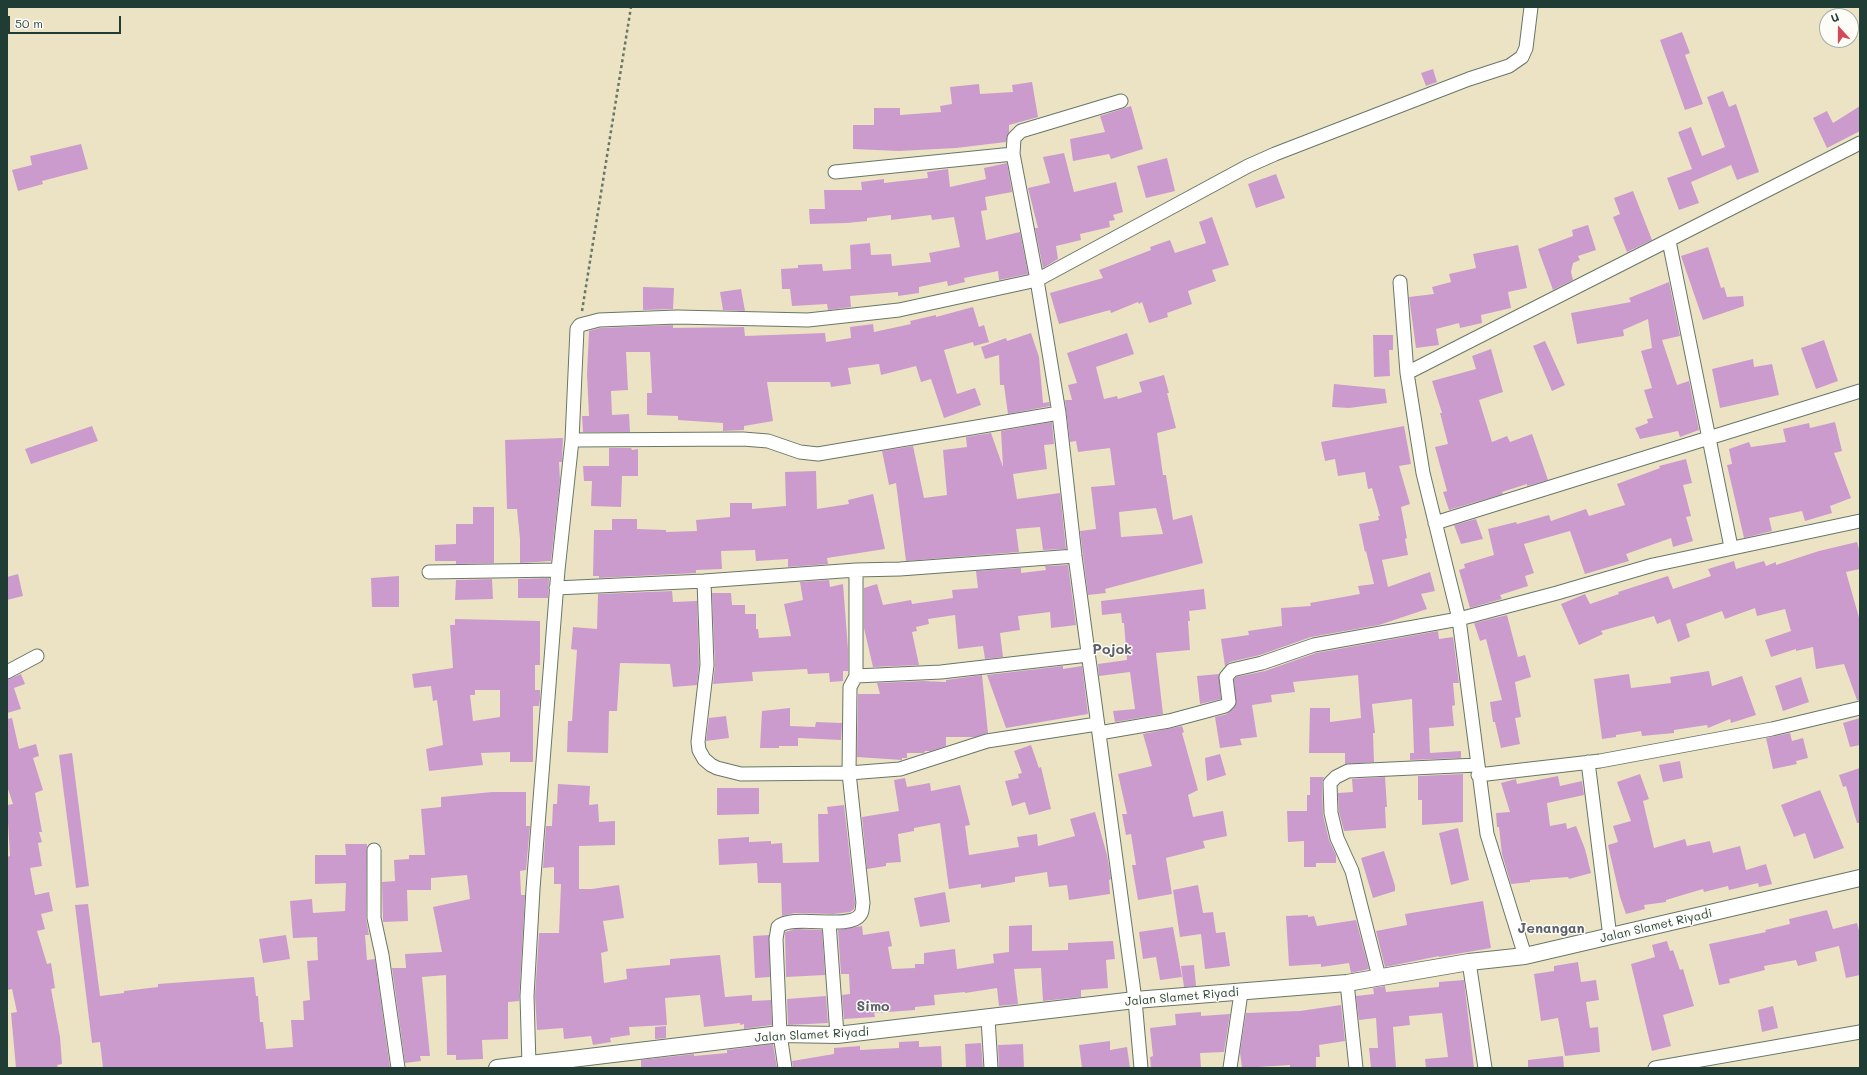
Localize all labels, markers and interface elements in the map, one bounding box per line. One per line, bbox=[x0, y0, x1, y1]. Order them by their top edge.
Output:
scale bar bbox=[10, 8, 123, 34]
north arrow bbox=[1819, 8, 1859, 48]
text: U bbox=[1829, 9, 1841, 26]
text: 50 m bbox=[15, 15, 43, 31]
district label: Pojok bbox=[1092, 642, 1132, 658]
street label: Jalan Slamet Riyadi bbox=[1598, 906, 1714, 946]
district label: Jenangan bbox=[1517, 921, 1585, 937]
street label: Jalan Slamet Riyadi bbox=[1124, 985, 1240, 1009]
district label: Simo bbox=[856, 999, 890, 1015]
street label: Jalan Slamet Riyadi bbox=[754, 1025, 870, 1045]

